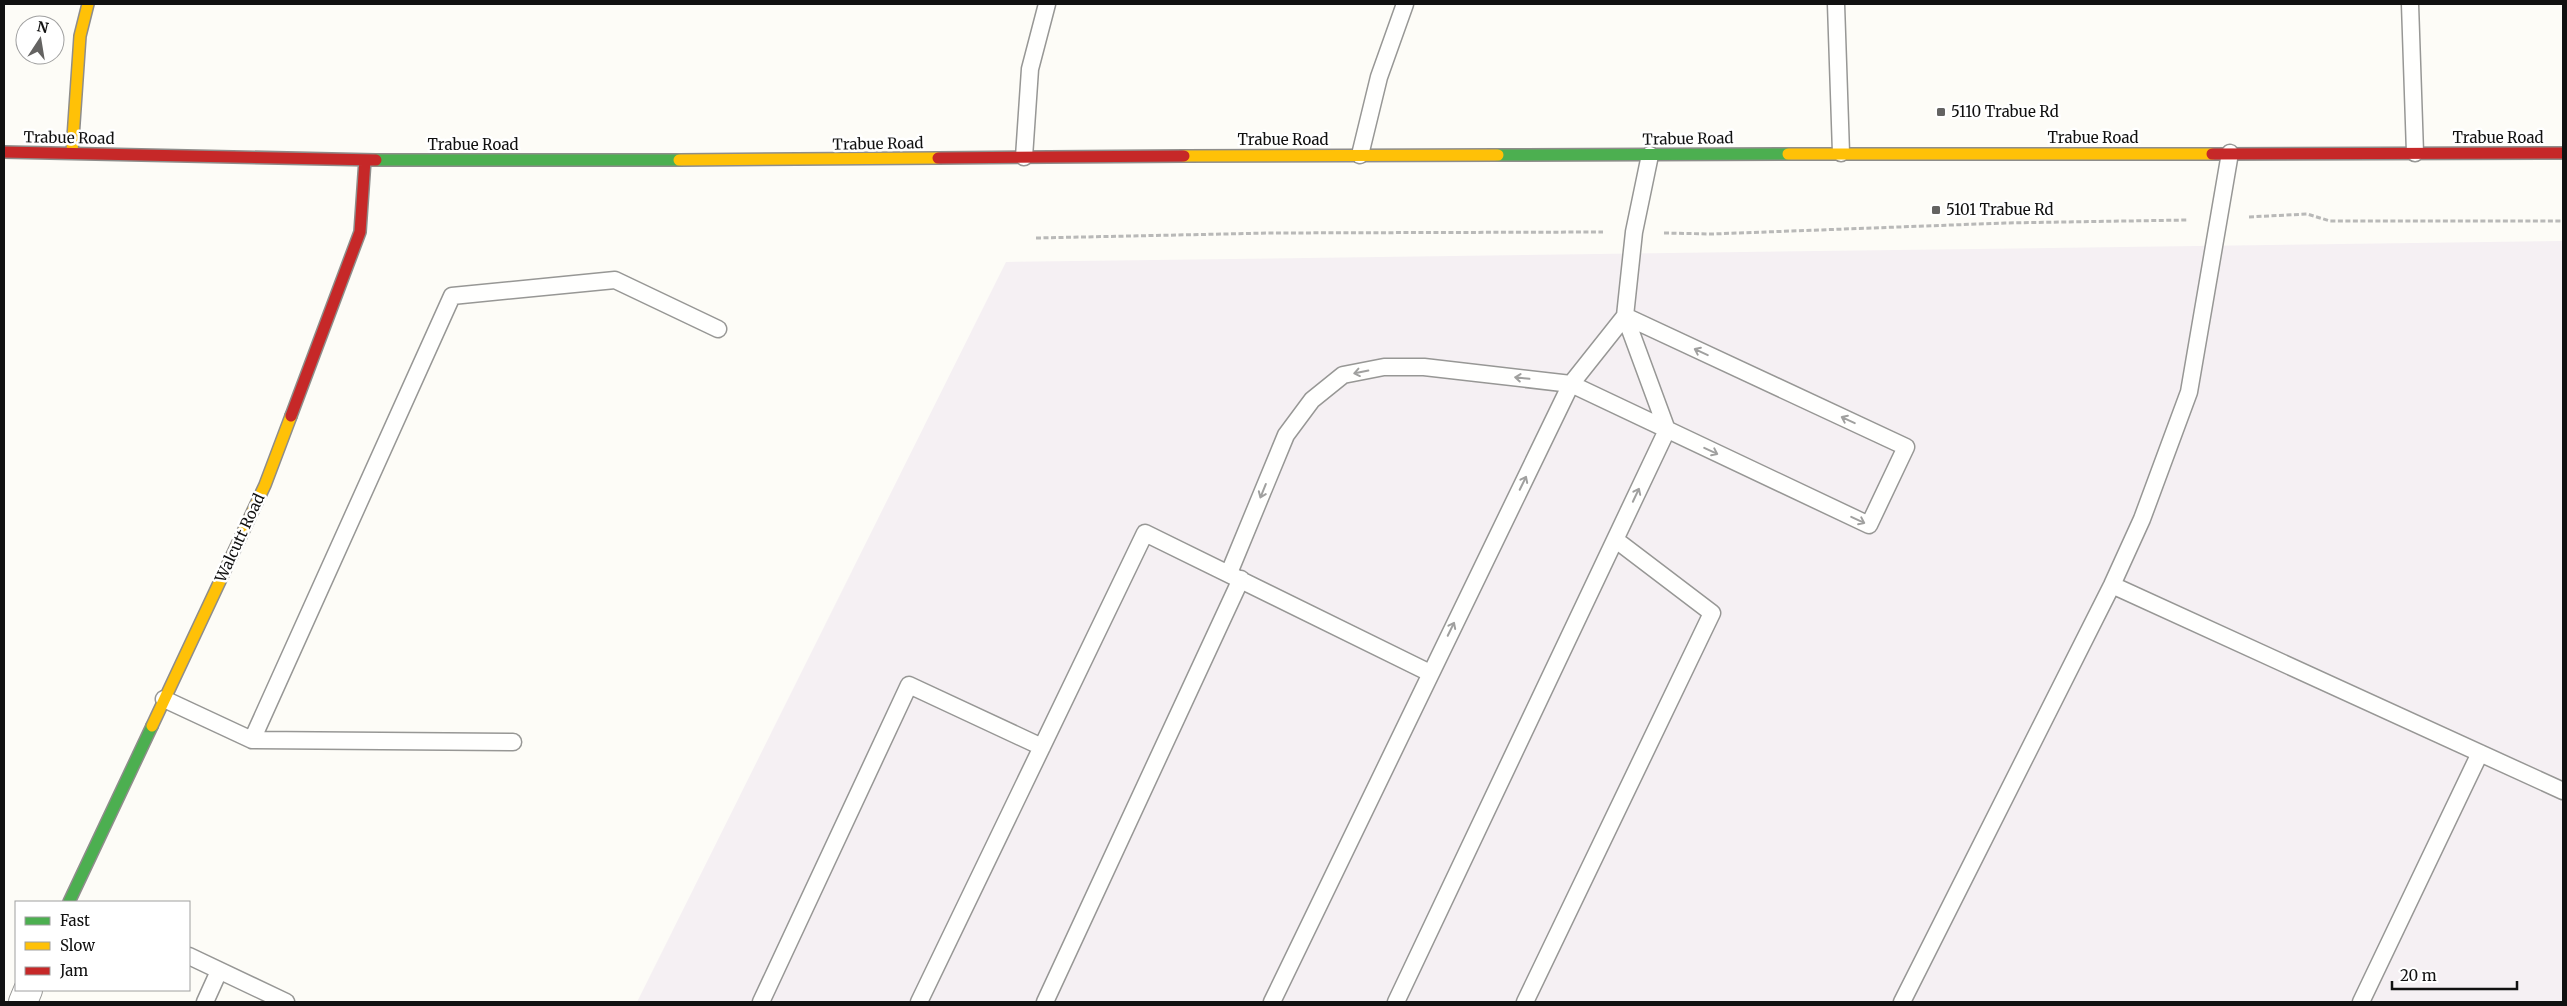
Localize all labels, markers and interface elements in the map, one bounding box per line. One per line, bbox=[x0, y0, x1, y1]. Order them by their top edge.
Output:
north arrow bbox=[15, 15, 65, 65]
text: N bbox=[35, 17, 50, 37]
place label: 5110 Trabue Rd bbox=[1951, 102, 2059, 121]
marker: 5110 Trabue Rd bbox=[1935, 106, 1947, 118]
street label: Trabue Road bbox=[23, 127, 115, 148]
street label: Trabue Road bbox=[1642, 128, 1734, 149]
street label: Trabue Road bbox=[2047, 128, 2139, 147]
street label: Trabue Road bbox=[2452, 128, 2544, 147]
street label: Trabue Road bbox=[1237, 130, 1329, 149]
street label: Trabue Road bbox=[832, 133, 924, 154]
street label: Trabue Road bbox=[427, 135, 519, 154]
place label: 5101 Trabue Rd bbox=[1946, 200, 2054, 219]
marker: 5101 Trabue Rd bbox=[1930, 204, 1942, 216]
one-way arrow bbox=[1694, 346, 1709, 356]
one-way arrow bbox=[1354, 367, 1370, 377]
one-way arrow bbox=[1515, 373, 1531, 383]
one-way arrow bbox=[1841, 415, 1856, 424]
one-way arrow bbox=[1703, 446, 1718, 456]
one-way arrow bbox=[1518, 476, 1528, 491]
one-way arrow bbox=[1257, 483, 1267, 498]
one-way arrow bbox=[1632, 488, 1642, 503]
street label: Walcutt Road bbox=[210, 490, 268, 586]
one-way arrow bbox=[1850, 516, 1865, 525]
one-way arrow bbox=[1447, 622, 1456, 637]
legend bbox=[15, 901, 190, 991]
text: Fast bbox=[60, 911, 90, 930]
text: Slow bbox=[60, 936, 95, 955]
scale bar bbox=[2392, 958, 2517, 990]
text: Jam bbox=[59, 961, 88, 980]
text: 20 m bbox=[2400, 966, 2437, 985]

